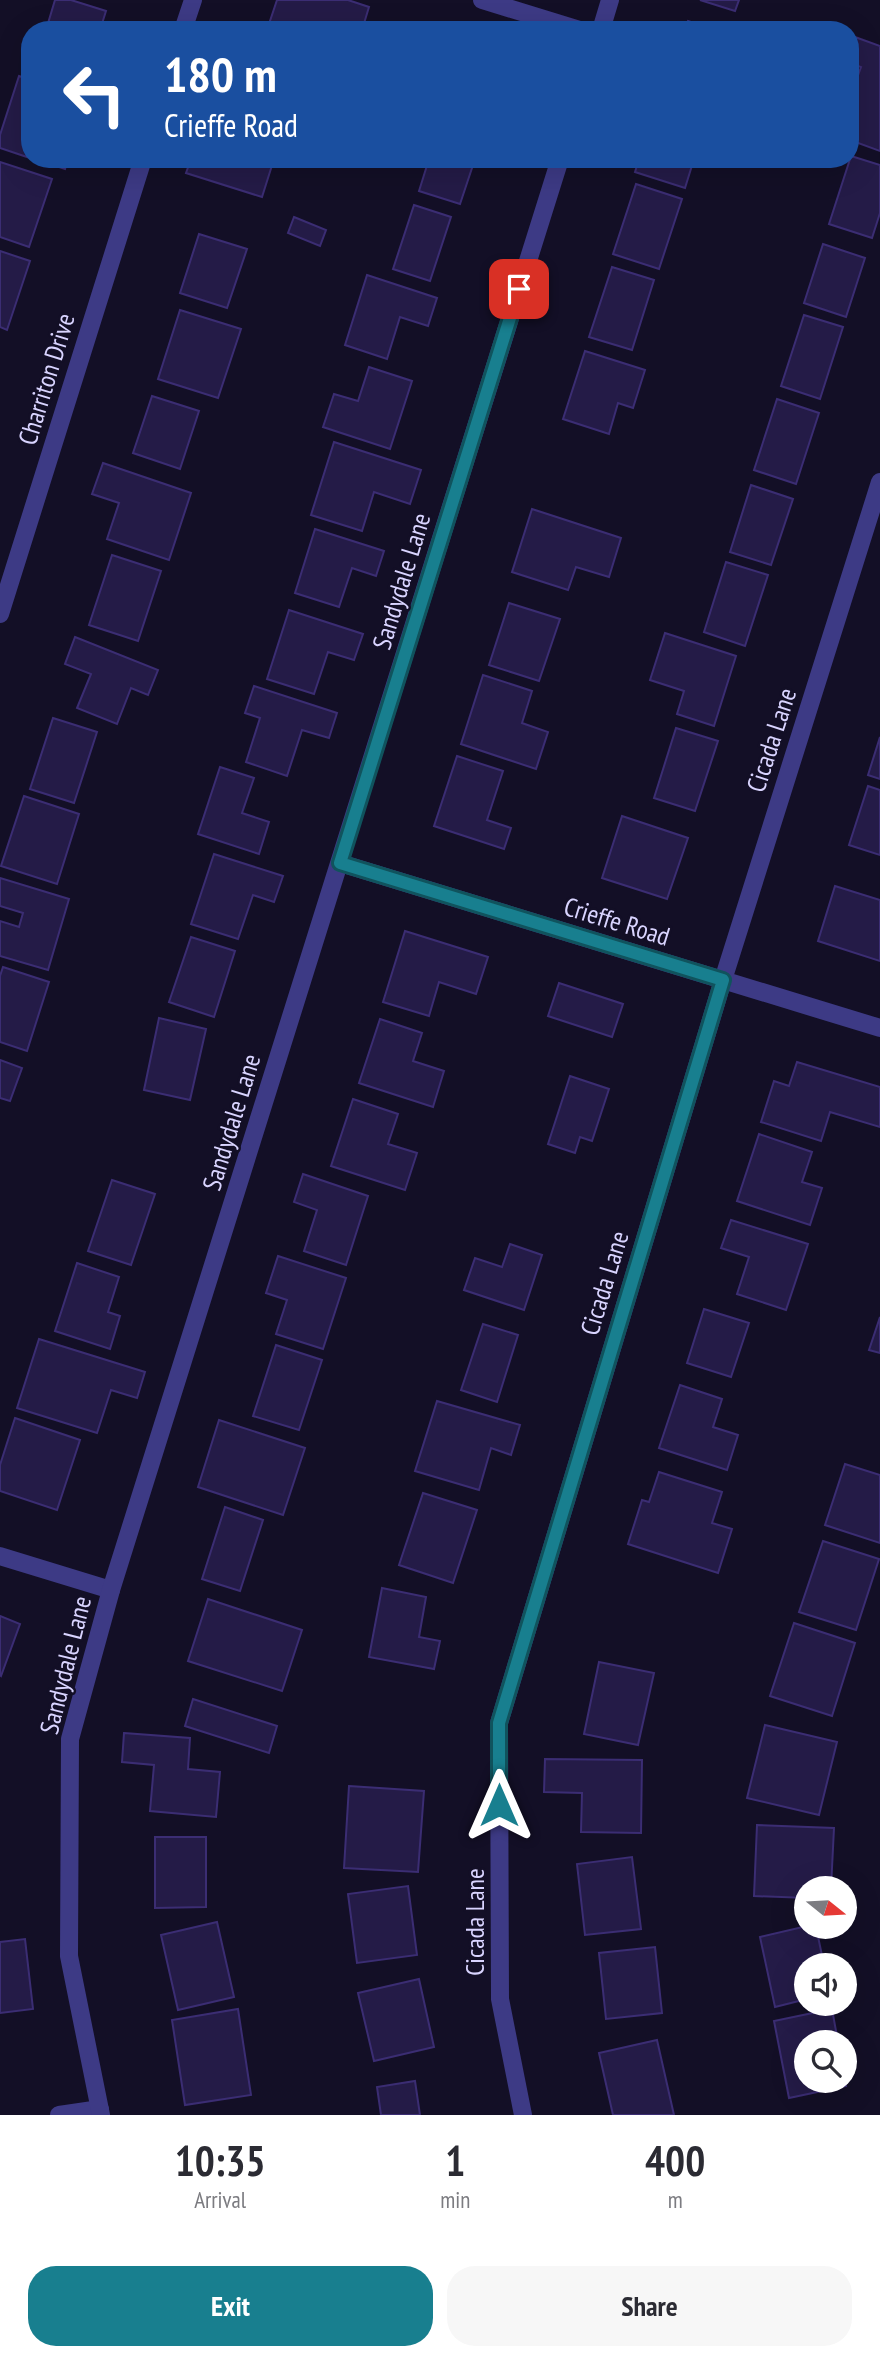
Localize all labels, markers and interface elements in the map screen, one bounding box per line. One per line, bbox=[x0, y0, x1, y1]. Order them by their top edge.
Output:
text: 180 m bbox=[164, 42, 277, 106]
icon: left bbox=[49, 49, 140, 140]
text: Crieffe Road bbox=[164, 104, 298, 146]
pin bbox=[489, 259, 549, 319]
icon: arrive bbox=[500, 270, 538, 308]
street label: Charriton Drive bbox=[10, 309, 82, 449]
street label: Sandydale Lane bbox=[365, 509, 437, 653]
street label: Cicada Lane bbox=[739, 684, 803, 796]
street label: Crieffe Road bbox=[560, 889, 674, 953]
street label: Sandydale Lane bbox=[195, 1050, 267, 1194]
street label: Cicada Lane bbox=[573, 1227, 635, 1339]
street label: Sandydale Lane bbox=[32, 1593, 98, 1737]
position arrow bbox=[462, 1768, 536, 1842]
street label: Cicada Lane bbox=[458, 1868, 491, 1976]
north arrow bbox=[794, 1876, 858, 1939]
map controls bbox=[794, 1876, 857, 2093]
button: sound bbox=[794, 1953, 857, 2016]
button: search bbox=[794, 2030, 857, 2093]
text: 10:35 bbox=[175, 2133, 266, 2188]
text: 1 bbox=[445, 2133, 465, 2188]
text: 400 bbox=[645, 2133, 705, 2188]
text: Arrival bbox=[194, 2185, 246, 2214]
text: min bbox=[440, 2185, 470, 2214]
text: m bbox=[668, 2185, 683, 2214]
button: Exit bbox=[28, 2266, 433, 2346]
button: Share bbox=[447, 2266, 852, 2346]

